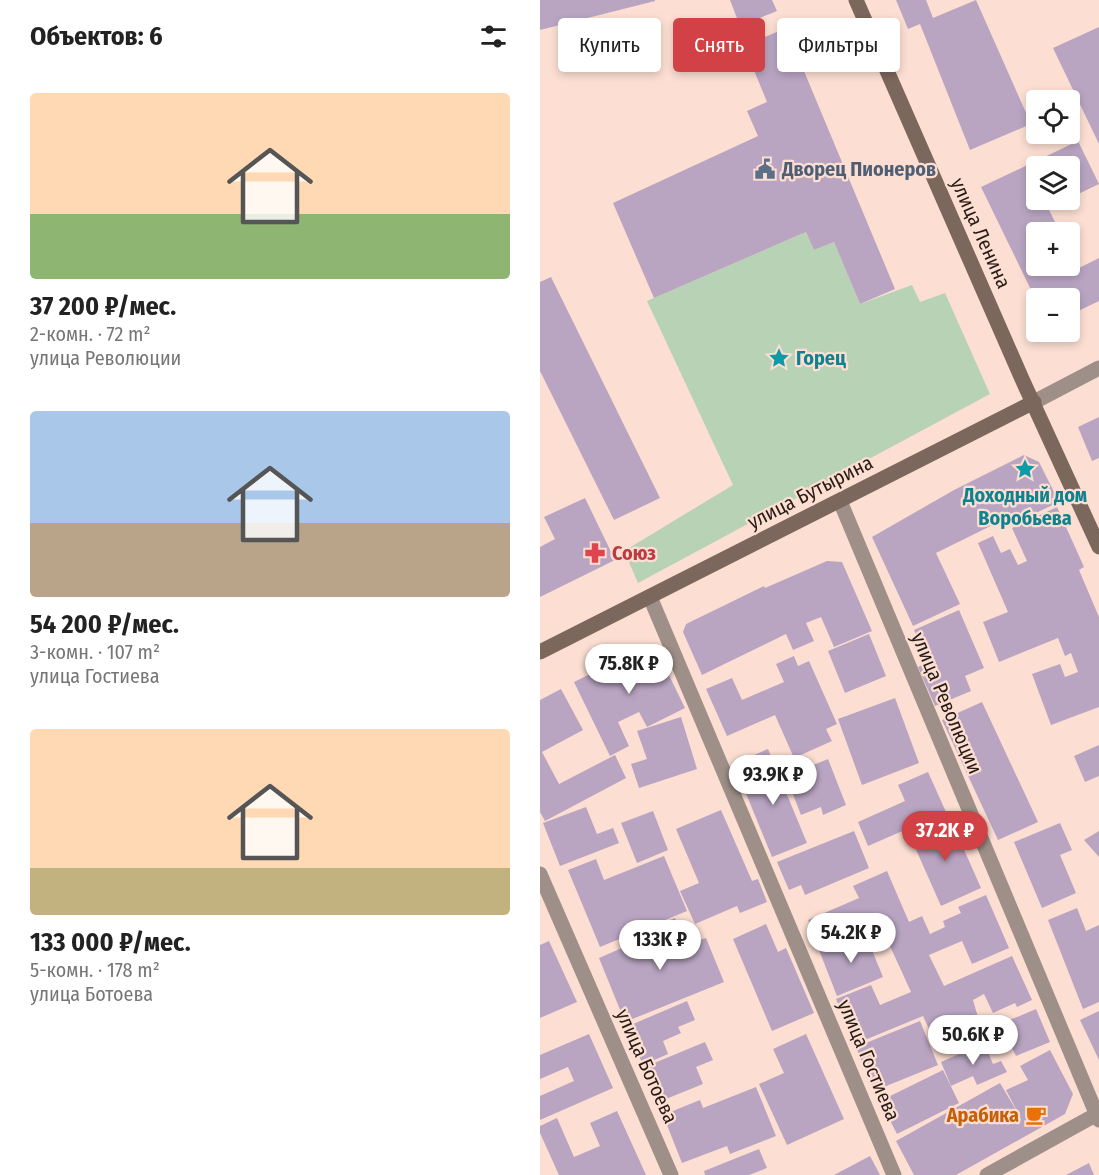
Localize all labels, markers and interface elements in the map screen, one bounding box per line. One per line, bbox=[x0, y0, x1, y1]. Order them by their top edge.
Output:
chip: Купить bbox=[558, 18, 661, 72]
chip: Снять bbox=[673, 18, 765, 72]
chip: Фильтры bbox=[777, 18, 900, 72]
icon: filters bbox=[477, 20, 510, 53]
text: Объектов: 6 bbox=[30, 21, 163, 52]
map controls bbox=[1026, 90, 1080, 342]
button: locate bbox=[1026, 90, 1080, 144]
icon: home bbox=[216, 132, 324, 240]
button: layers bbox=[1026, 156, 1080, 210]
public building icon: Дворец Пионеров bbox=[753, 157, 777, 181]
place label: Дворец Пионеров bbox=[781, 157, 936, 181]
street label: улица Ленина bbox=[946, 174, 1016, 292]
button: + bbox=[1026, 222, 1080, 276]
button: − bbox=[1026, 288, 1080, 342]
text: 37 200 ₽/мес. bbox=[30, 291, 176, 322]
text: 2-комн. · 72 m² bbox=[30, 322, 151, 346]
text: улица Революции bbox=[30, 346, 181, 370]
place icon: Горец bbox=[767, 346, 791, 370]
place label: Горец bbox=[796, 346, 846, 370]
icon: home bbox=[216, 450, 324, 558]
street label: улица Бутырина bbox=[743, 450, 877, 534]
place icon: Доходный дом Воробьева bbox=[1013, 457, 1037, 481]
place label: Доходный дом Воробьева bbox=[962, 483, 1087, 530]
pharmacy icon: Союз bbox=[583, 541, 607, 565]
place label: Союз bbox=[612, 541, 656, 565]
text: 54 200 ₽/мес. bbox=[30, 609, 179, 640]
street label: улица Революции bbox=[906, 629, 988, 777]
text: 3-комн. · 107 m² bbox=[30, 640, 160, 664]
pin: 75.8K ₽ bbox=[574, 644, 684, 695]
text: 75.8K ₽ bbox=[599, 651, 659, 675]
text: улица Гостиева bbox=[30, 664, 159, 688]
pin: 93.9K ₽ bbox=[718, 755, 828, 806]
text: 93.9K ₽ bbox=[743, 762, 803, 786]
icon: home bbox=[216, 768, 324, 876]
pin: 37.2K ₽ bbox=[890, 811, 1000, 862]
text: 37.2K ₽ bbox=[916, 818, 974, 842]
pin: 54.2K ₽ bbox=[796, 913, 906, 964]
pin: 133K ₽ bbox=[611, 920, 709, 971]
text: 54.2K ₽ bbox=[821, 920, 881, 944]
text: 133 000 ₽/мес. bbox=[30, 927, 191, 958]
text: 133K ₽ bbox=[633, 927, 687, 951]
text: 5-комн. · 178 m² bbox=[30, 958, 160, 982]
text: улица Ботоева bbox=[30, 982, 153, 1006]
street label: улица Гостиева bbox=[833, 996, 905, 1124]
street label: улица Ботоева bbox=[611, 1005, 683, 1127]
pin: 50.6K ₽ bbox=[918, 1015, 1028, 1066]
text: 50.6K ₽ bbox=[942, 1022, 1004, 1046]
place label: Арабика bbox=[946, 1103, 1019, 1127]
cafe icon: Арабика bbox=[1024, 1103, 1048, 1127]

